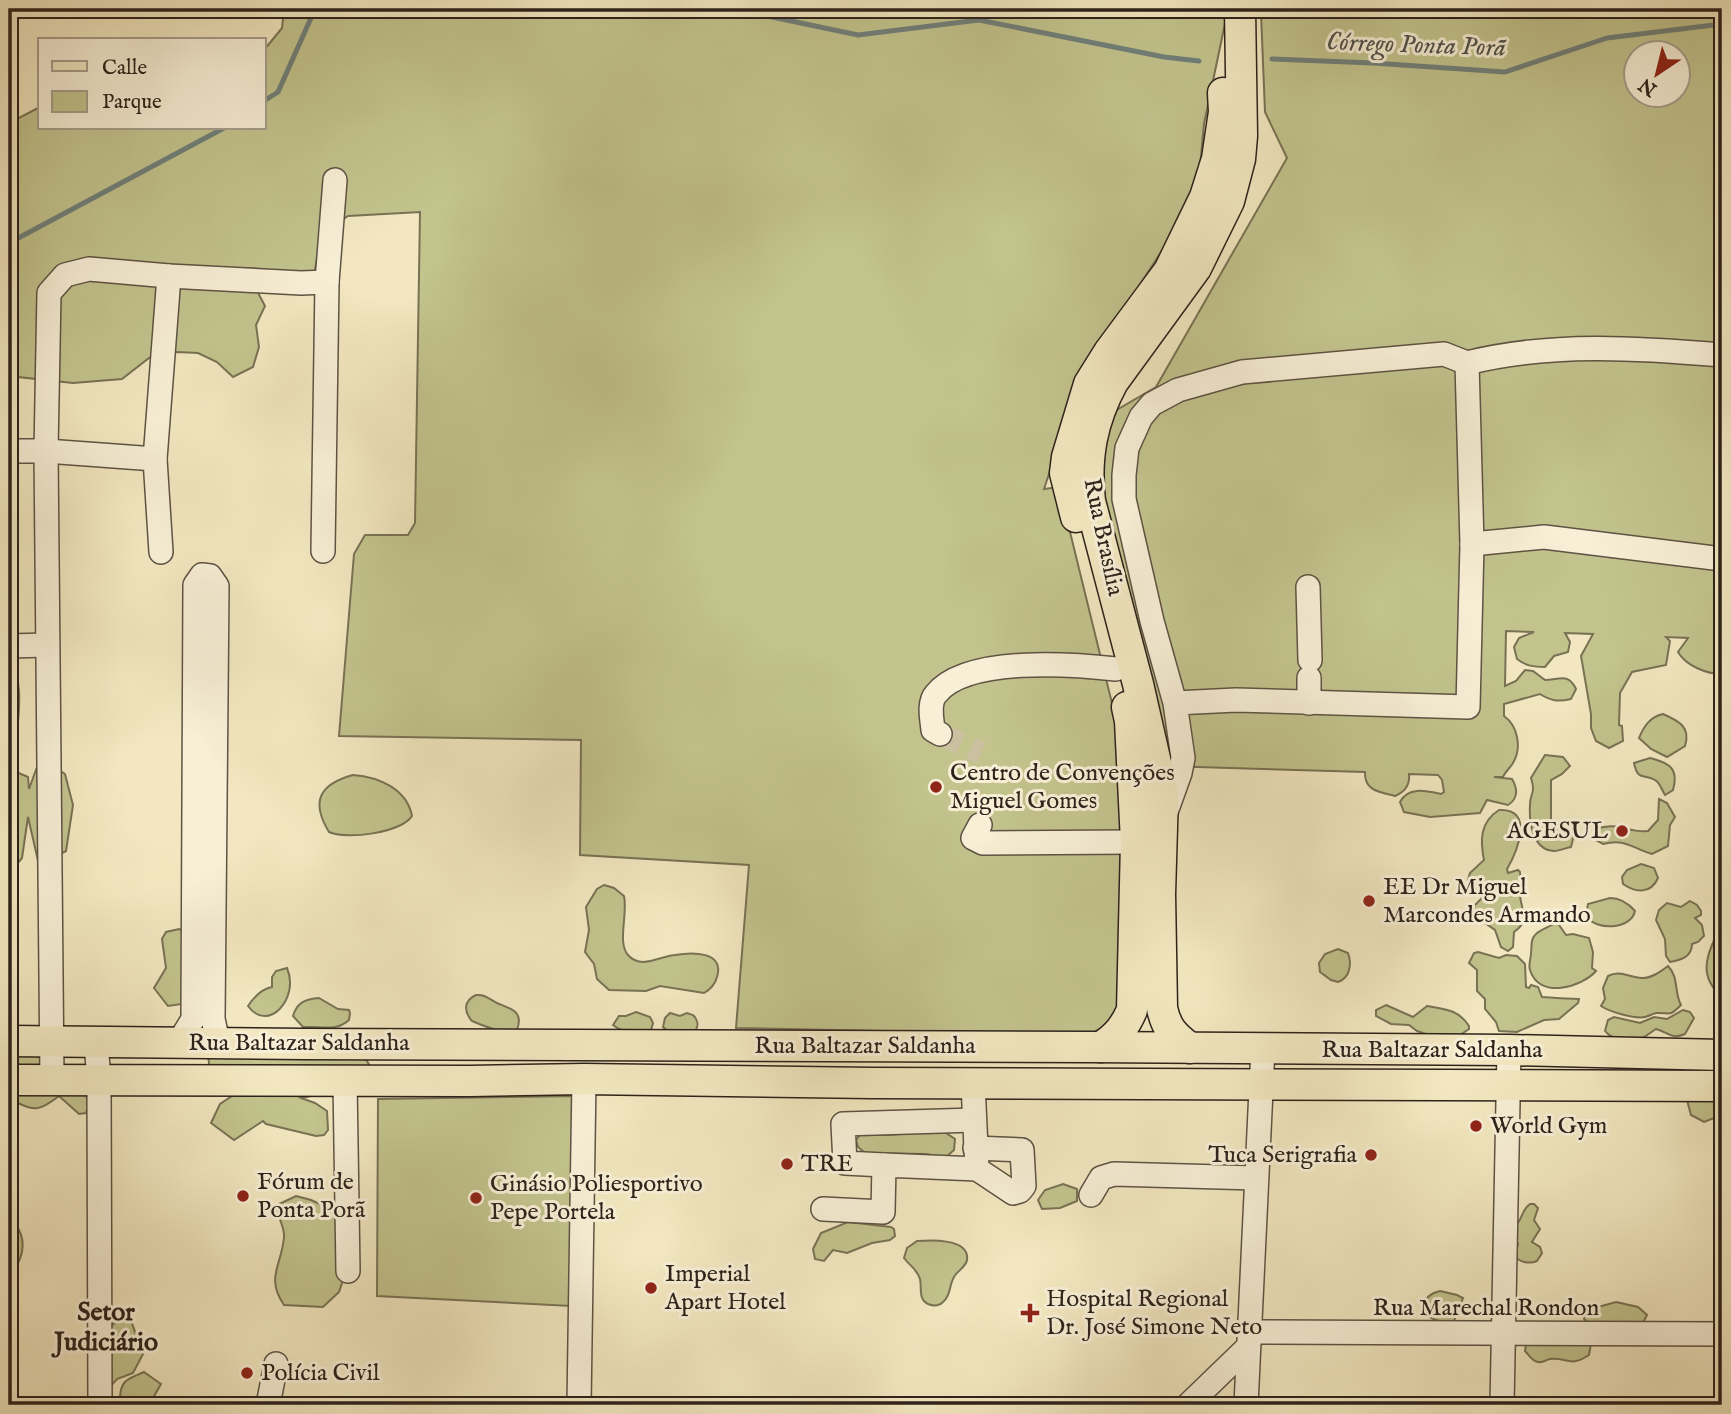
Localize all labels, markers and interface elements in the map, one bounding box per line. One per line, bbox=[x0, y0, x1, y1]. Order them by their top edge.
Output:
water label: Córrego Ponta Porã bbox=[1326, 25, 1507, 66]
legend bbox=[38, 38, 266, 130]
north arrow bbox=[1622, 38, 1692, 108]
text: Calle bbox=[102, 55, 147, 82]
text: N bbox=[1634, 71, 1663, 101]
text: Parque bbox=[102, 89, 162, 116]
street label: Rua Brasília bbox=[1075, 475, 1131, 599]
place label: Centro de Convenções Miguel Gomes bbox=[950, 758, 1175, 817]
marker: Centro de Convenções Miguel Gomes bbox=[928, 779, 944, 795]
place label: AGESUL bbox=[1506, 816, 1609, 847]
marker: AGESUL bbox=[1614, 823, 1630, 839]
place label: EE Dr Miguel Marcondes Armando bbox=[1383, 872, 1591, 931]
marker: EE Dr Miguel Marcondes Armando bbox=[1361, 893, 1377, 909]
street label: Rua Baltazar Saldanha bbox=[188, 1028, 410, 1059]
street label: Rua Baltazar Saldanha bbox=[754, 1031, 976, 1062]
street label: Rua Baltazar Saldanha bbox=[1321, 1035, 1543, 1066]
place label: World Gym bbox=[1490, 1111, 1607, 1142]
marker: World Gym bbox=[1468, 1118, 1484, 1134]
place label: Tuca Serigrafia bbox=[1208, 1140, 1358, 1171]
marker: Tuca Serigrafia bbox=[1363, 1147, 1379, 1163]
place label: TRE bbox=[801, 1149, 853, 1180]
marker: TRE bbox=[779, 1156, 795, 1172]
place label: Fórum de Ponta Porã bbox=[257, 1167, 366, 1226]
place label: Ginásio Poliesportivo Pepe Portela bbox=[490, 1169, 703, 1228]
marker: Fórum de Ponta Porã bbox=[235, 1188, 251, 1204]
marker: Ginásio Poliesportivo Pepe Portela bbox=[468, 1190, 484, 1206]
place label: Imperial Apart Hotel bbox=[664, 1259, 786, 1318]
marker: Imperial Apart Hotel bbox=[643, 1280, 659, 1296]
place label: Hospital Regional Dr. José Simone Neto bbox=[1046, 1284, 1262, 1343]
street label: Rua Marechal Rondon bbox=[1373, 1293, 1599, 1324]
district label: Setor Judiciário bbox=[51, 1296, 158, 1359]
marker: Hospital Regional Dr. José Simone Neto bbox=[1020, 1303, 1040, 1323]
place label: Polícia Civil bbox=[261, 1358, 380, 1389]
marker: Polícia Civil bbox=[239, 1365, 255, 1381]

